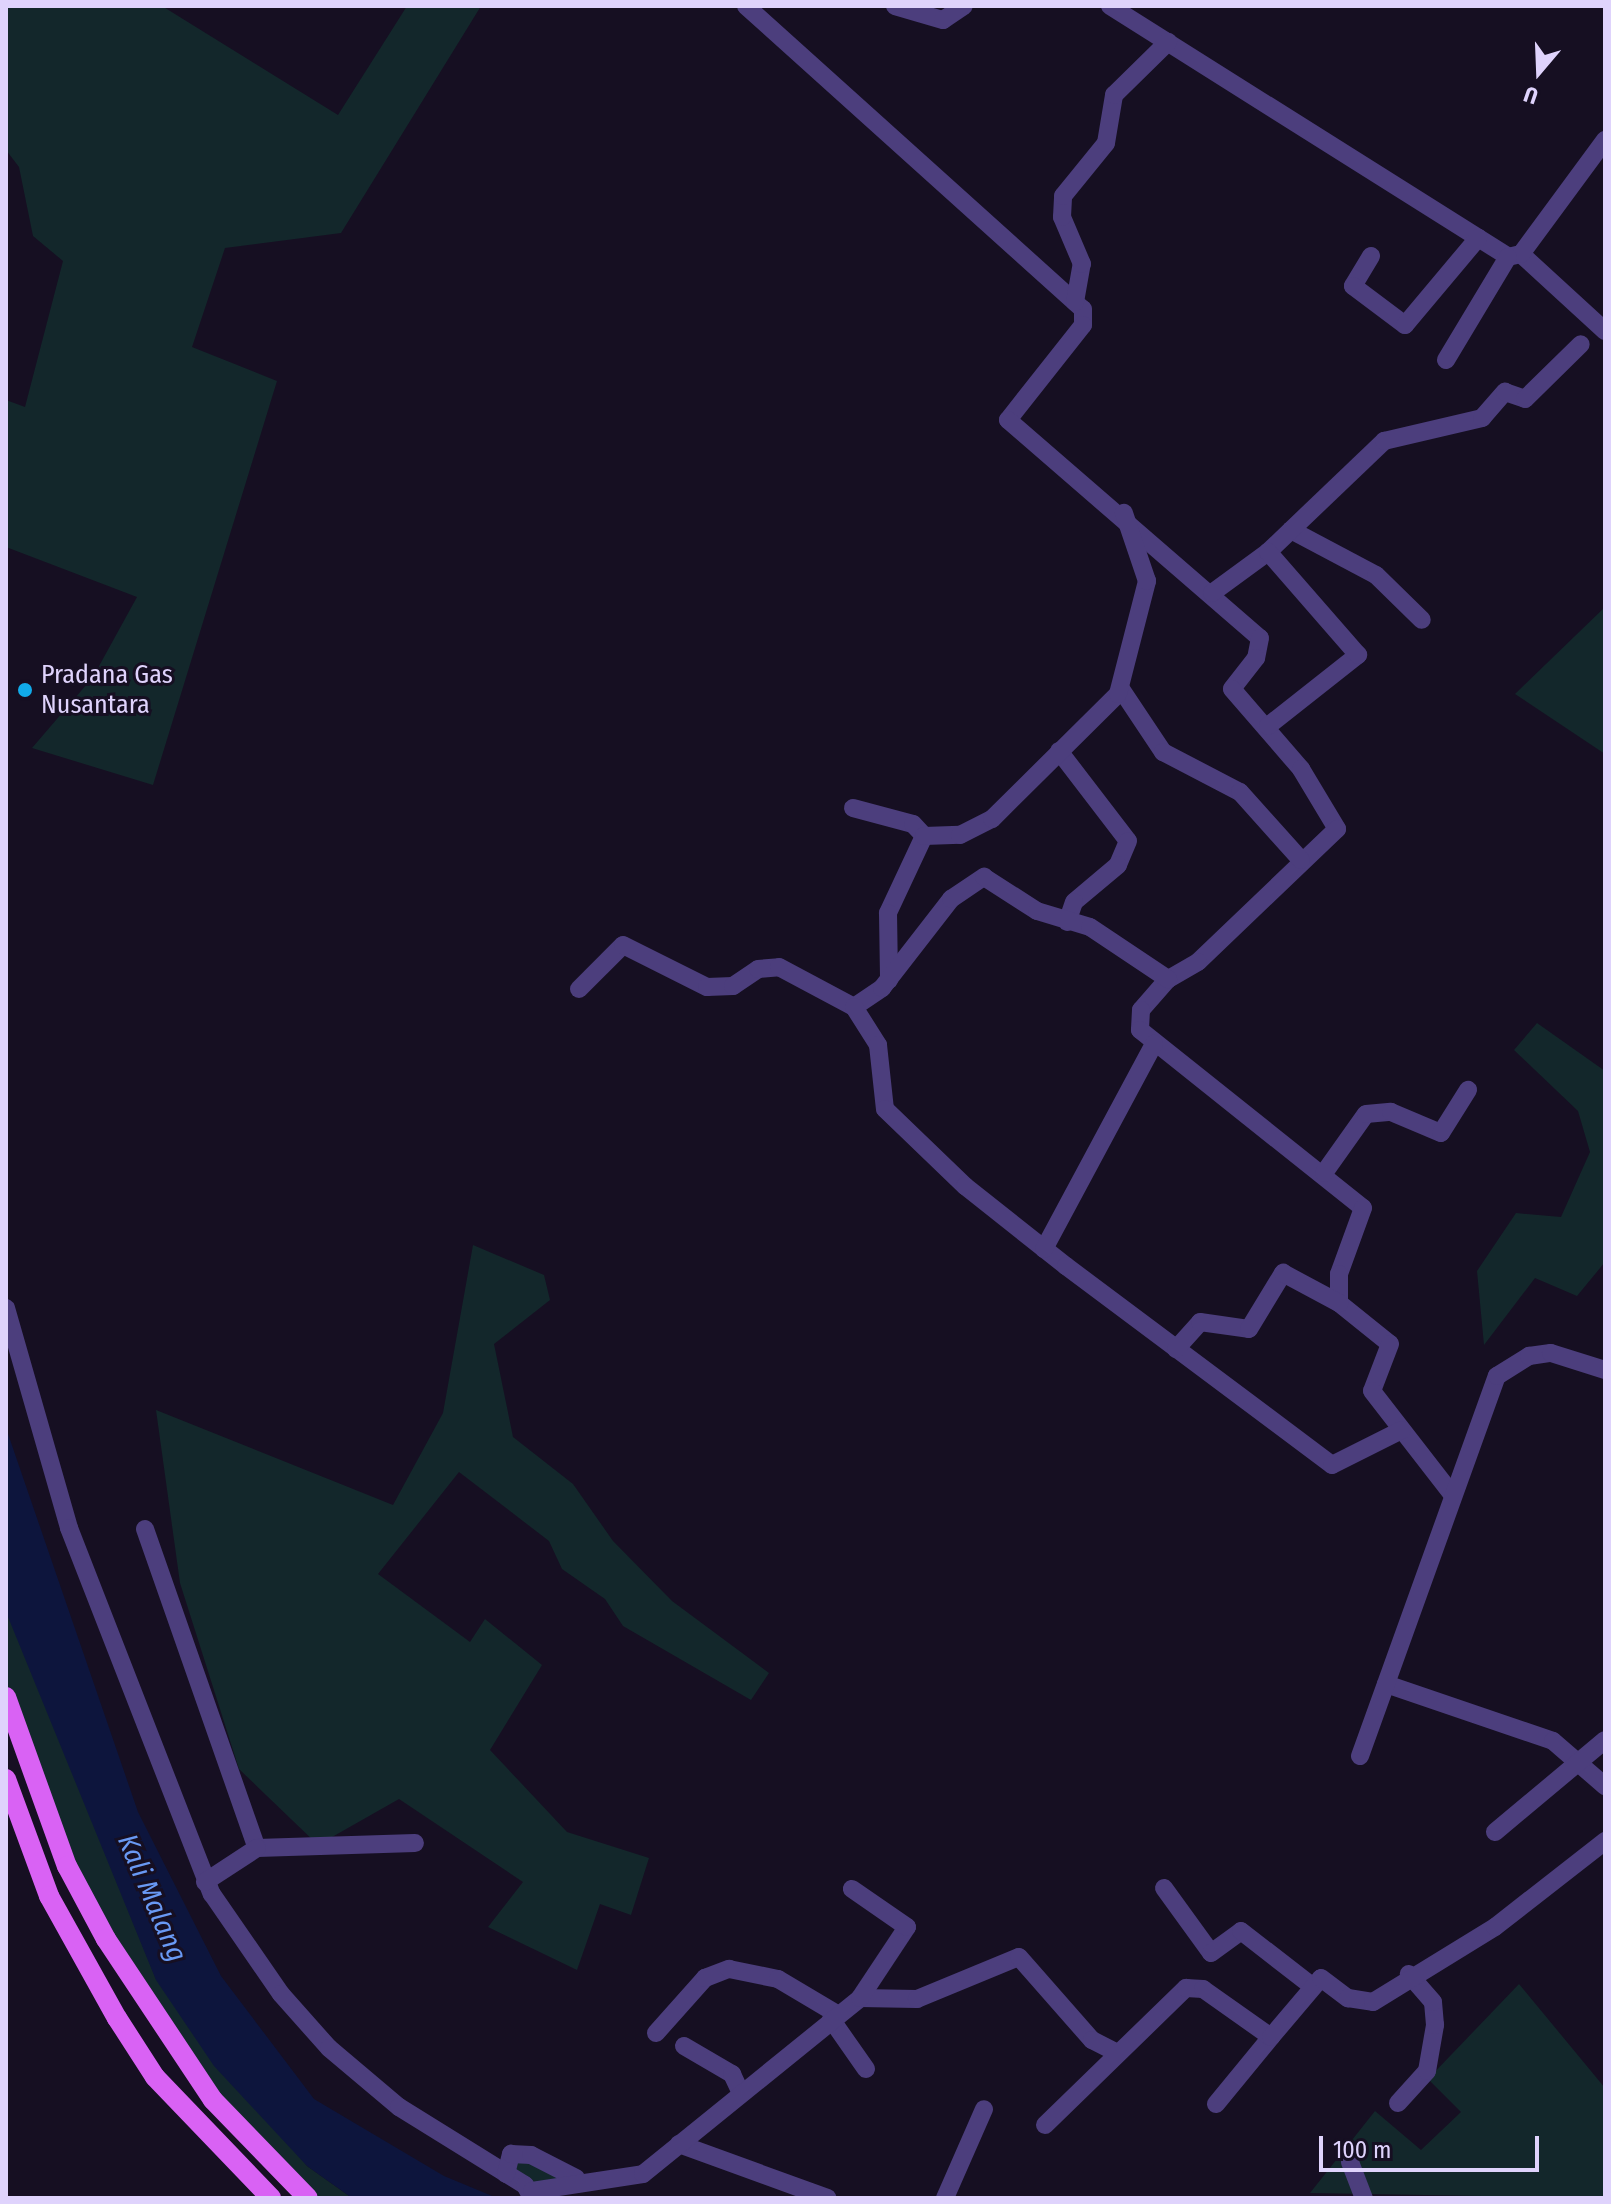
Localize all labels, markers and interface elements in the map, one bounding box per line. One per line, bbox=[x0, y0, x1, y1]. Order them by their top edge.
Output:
north arrow bbox=[1499, 32, 1579, 112]
text: U bbox=[1521, 80, 1542, 110]
place label: Pradana Gas Nusantara bbox=[41, 659, 173, 720]
marker: Pradana Gas Nusantara bbox=[16, 681, 34, 699]
water label: Kali Malang bbox=[110, 1829, 194, 1967]
scale bar bbox=[1323, 2120, 1543, 2170]
text: 100 m bbox=[1333, 2136, 1391, 2164]

